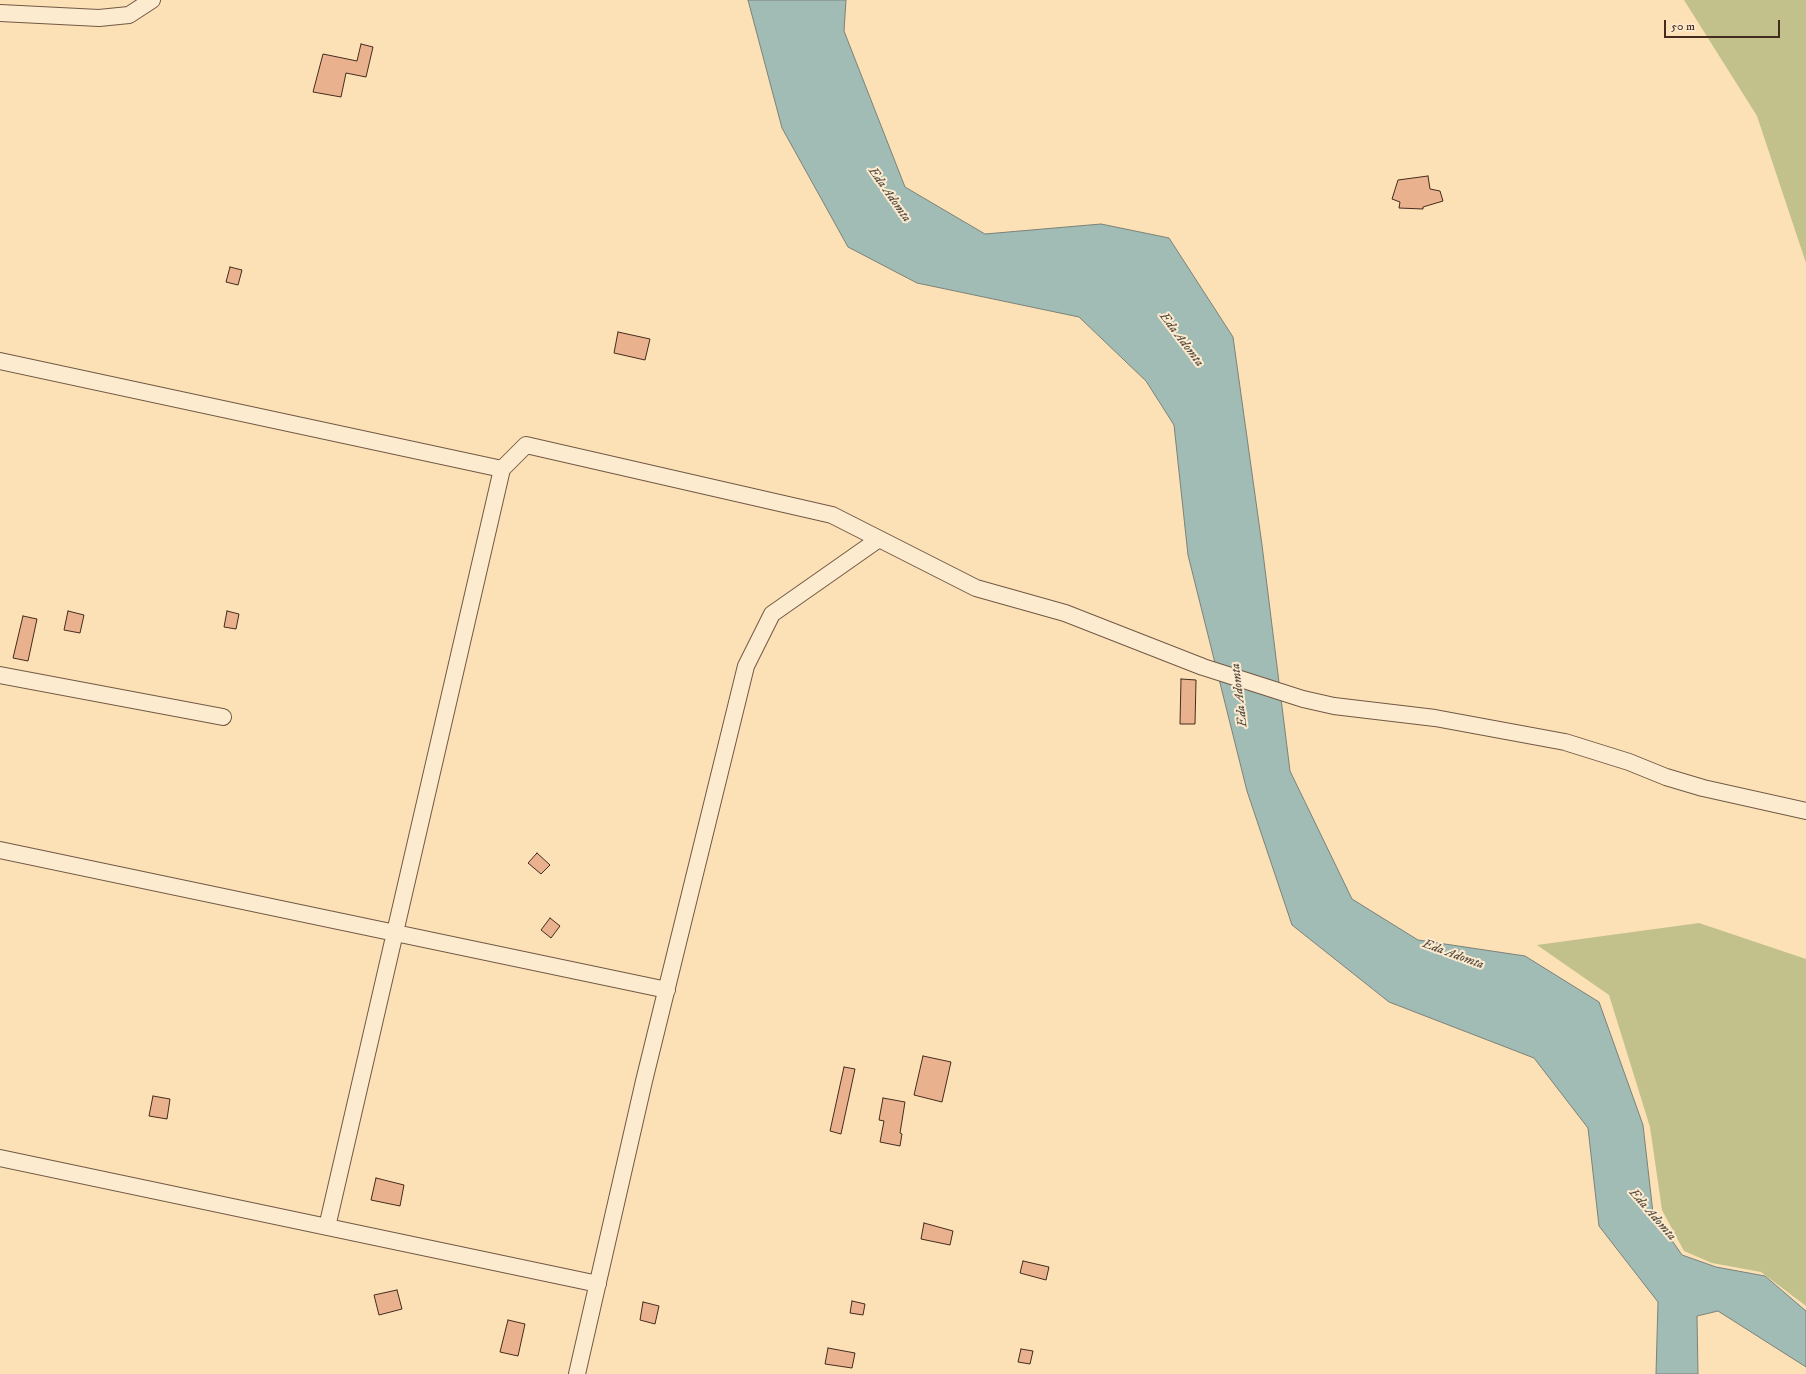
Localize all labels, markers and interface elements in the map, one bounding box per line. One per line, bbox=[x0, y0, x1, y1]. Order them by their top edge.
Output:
scale bar bbox=[1666, 12, 1782, 38]
text: 50 m bbox=[1671, 19, 1695, 34]
water label: Eda Adomta bbox=[864, 164, 914, 226]
water label: Eda Adomta bbox=[1156, 310, 1206, 370]
water label: Eda Adomta bbox=[1228, 662, 1252, 728]
water label: Eda Adomta bbox=[1420, 937, 1486, 973]
water label: Eda Adomta bbox=[1625, 1186, 1679, 1244]

